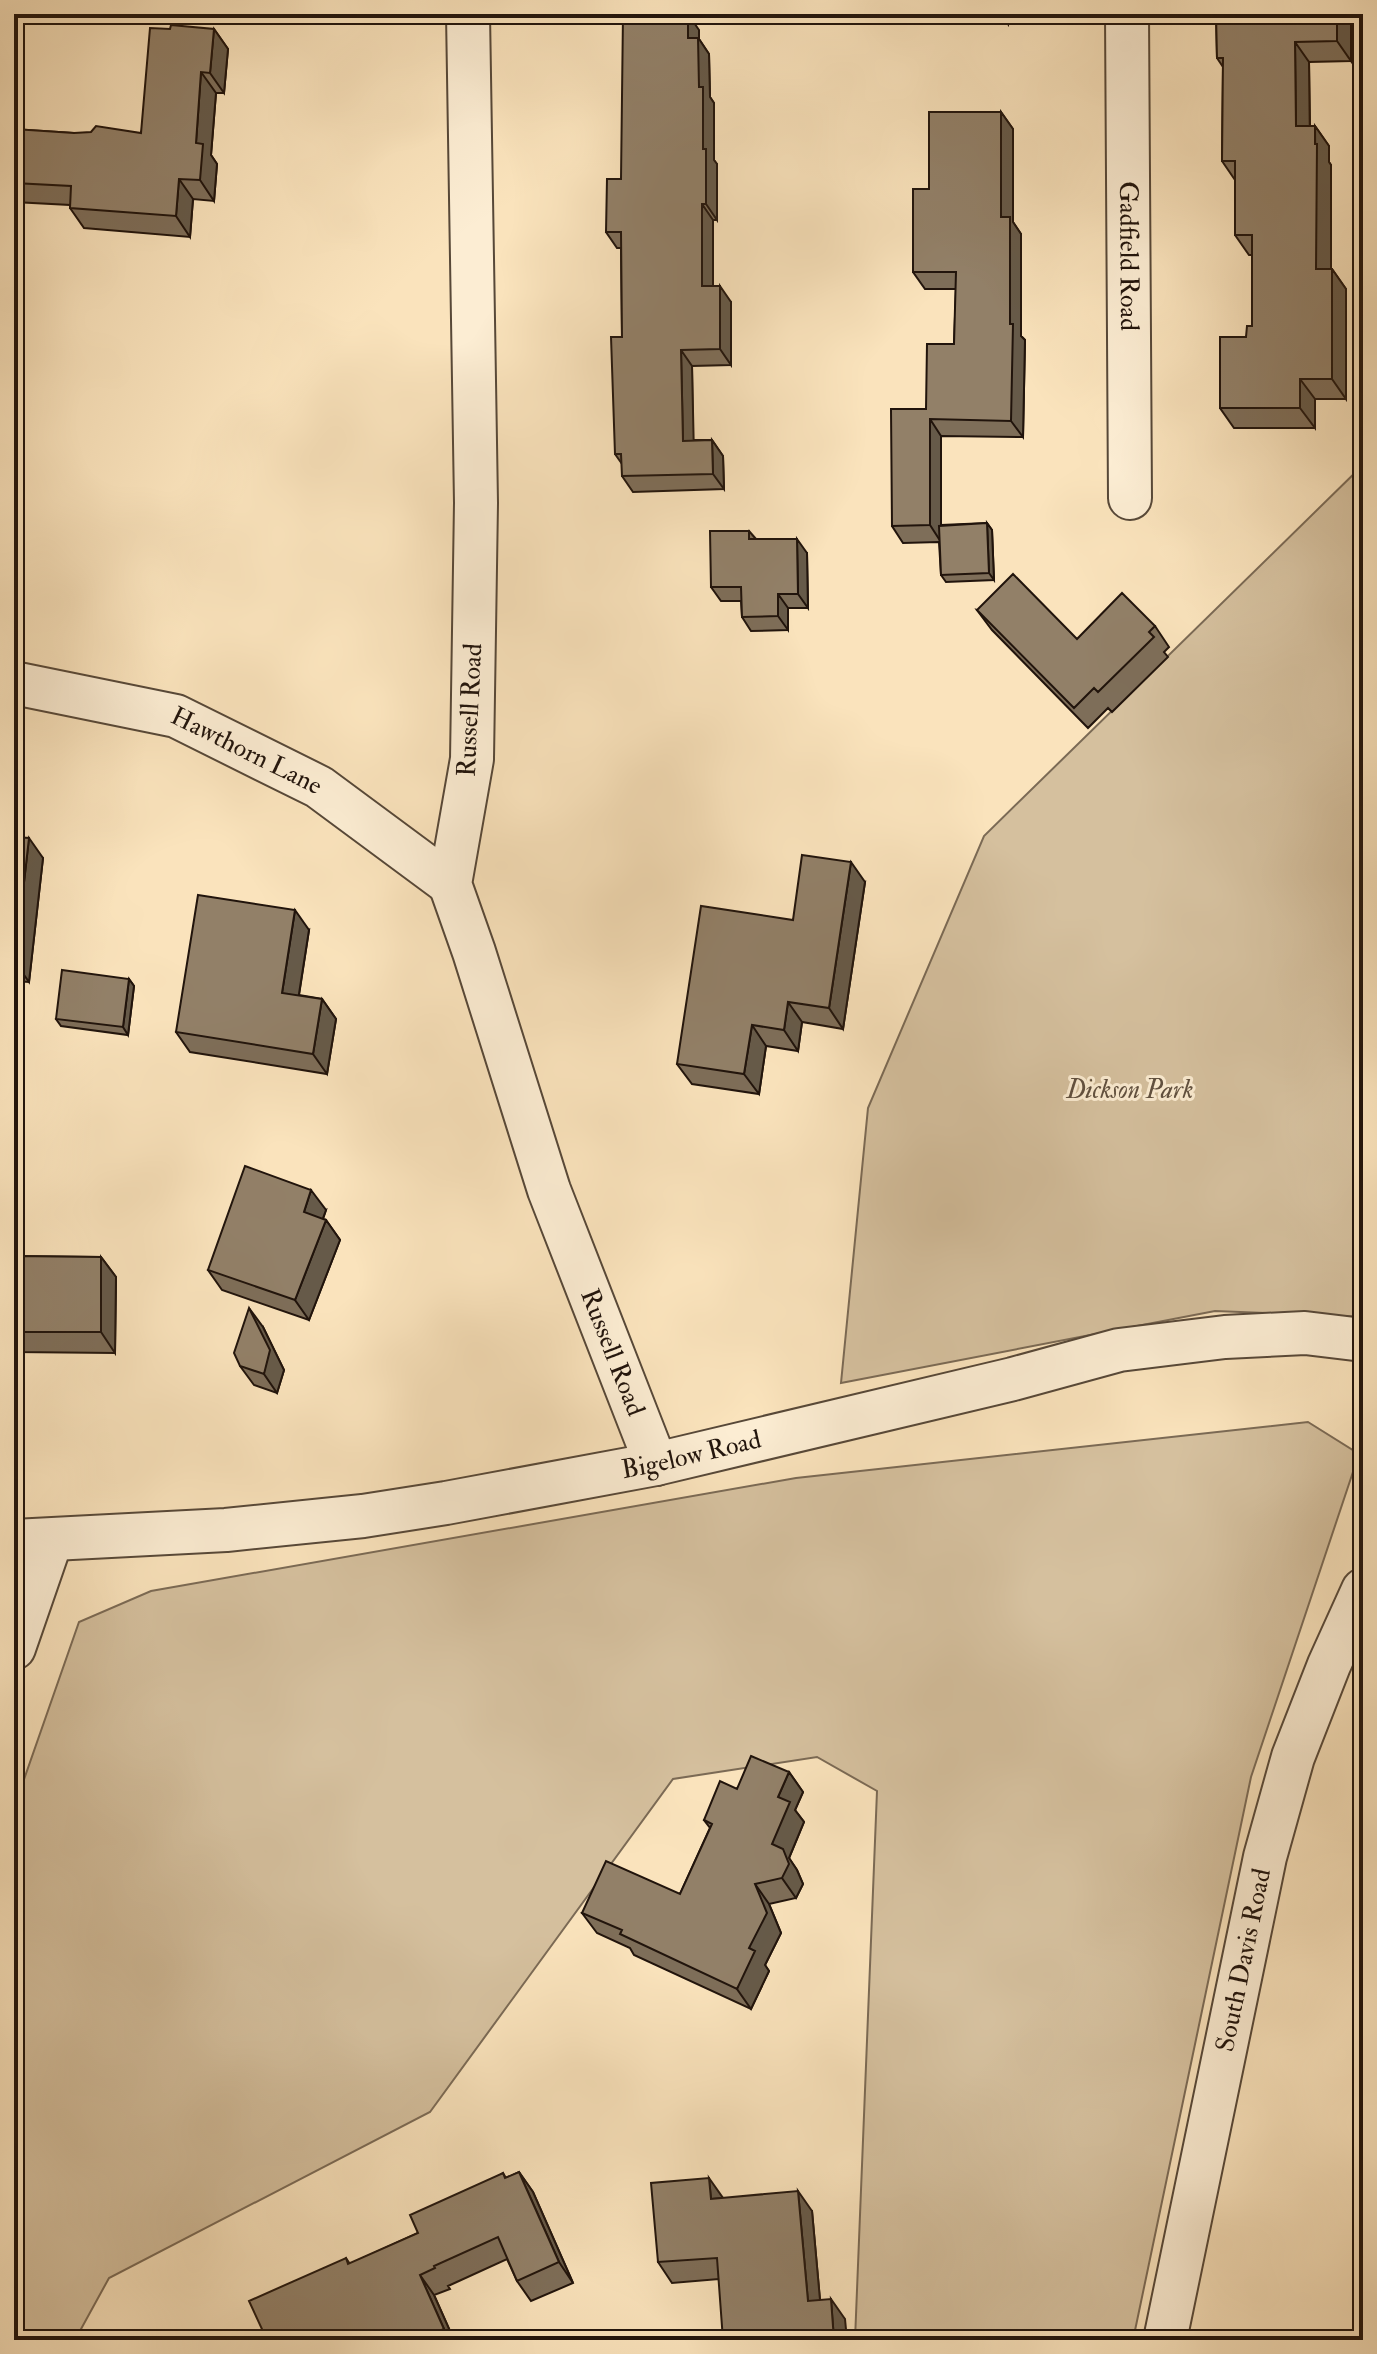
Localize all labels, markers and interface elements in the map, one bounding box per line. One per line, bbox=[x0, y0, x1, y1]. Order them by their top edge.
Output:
street label: Gadfield Road bbox=[1112, 181, 1145, 331]
street label: Russell Road bbox=[451, 642, 489, 778]
street label: Hawthorn Lane bbox=[166, 700, 327, 802]
park label: Dickson Park bbox=[1066, 1074, 1193, 1106]
street label: Russell Road bbox=[573, 1284, 652, 1421]
street label: Bigelow Road bbox=[619, 1423, 765, 1486]
street label: South Davis Road bbox=[1209, 1865, 1278, 2055]

